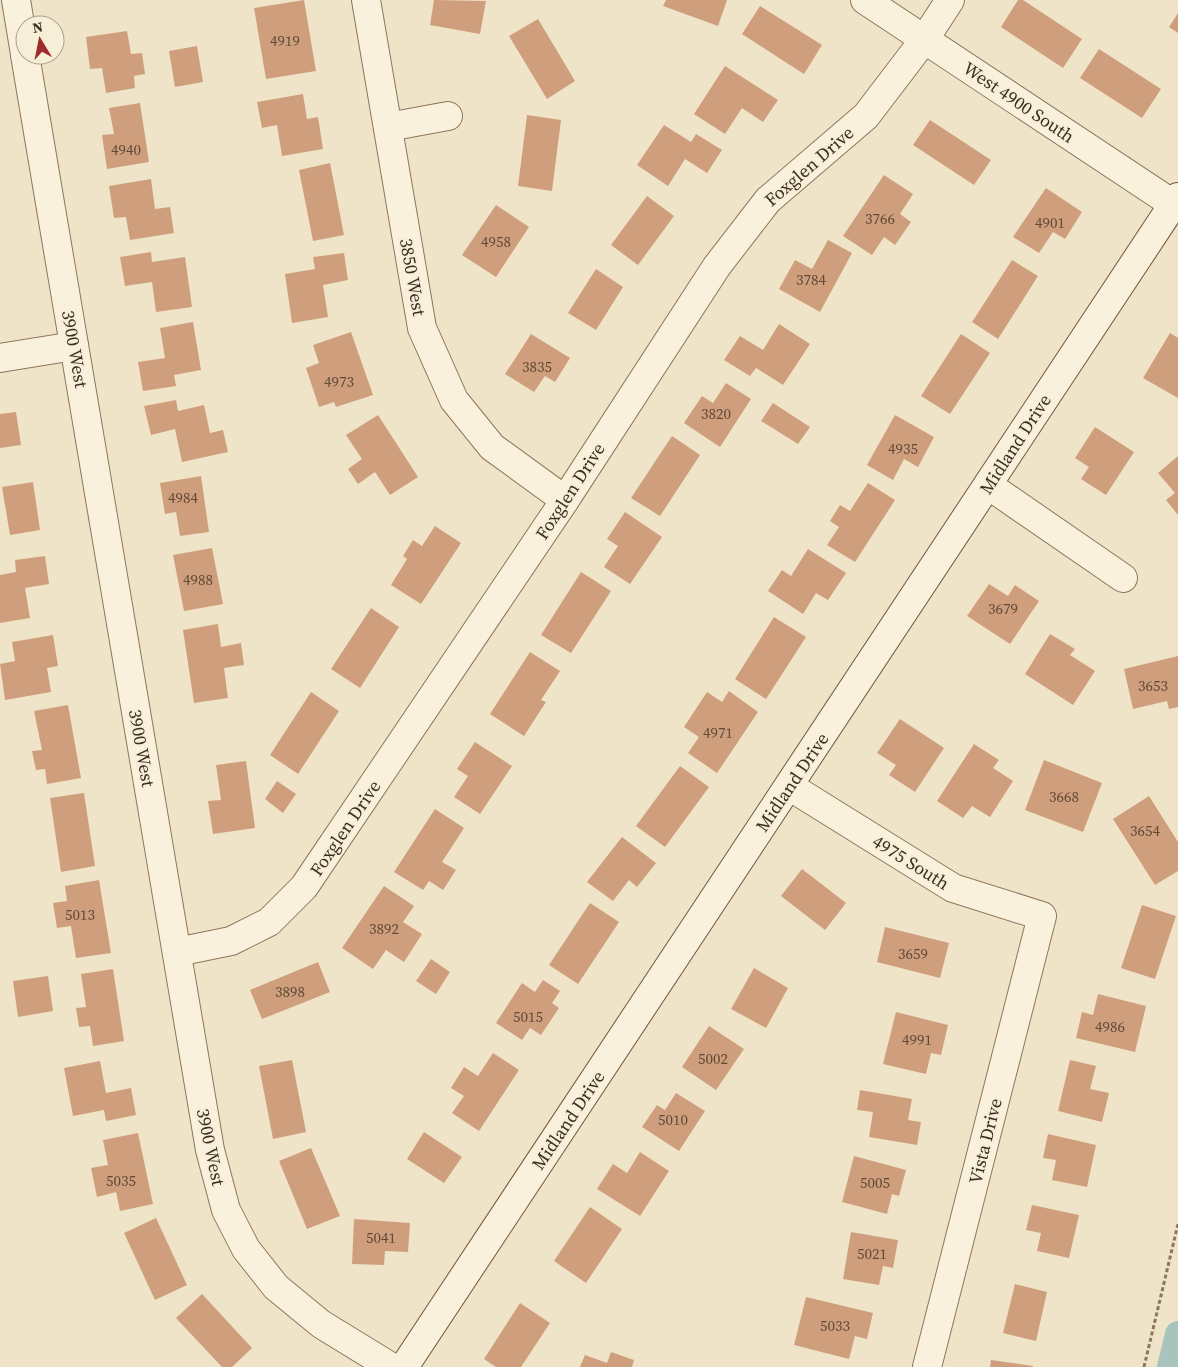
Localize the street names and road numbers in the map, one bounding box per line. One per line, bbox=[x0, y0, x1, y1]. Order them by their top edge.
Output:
street label: West 4900 South bbox=[958, 55, 1080, 149]
street label: Foxglen Drive bbox=[759, 120, 859, 212]
street label: 3850 West bbox=[394, 236, 432, 318]
street label: 3900 West bbox=[56, 308, 94, 390]
street label: Midland Drive bbox=[973, 389, 1057, 499]
street label: Foxglen Drive bbox=[529, 438, 611, 544]
street label: 3900 West bbox=[123, 707, 161, 789]
street label: Midland Drive bbox=[750, 727, 834, 837]
street label: Foxglen Drive bbox=[304, 775, 386, 881]
street label: 4975 South bbox=[868, 829, 954, 896]
street label: Midland Drive bbox=[526, 1065, 610, 1175]
street label: Vista Drive bbox=[962, 1096, 1008, 1186]
street label: 3900 West bbox=[191, 1106, 231, 1188]

